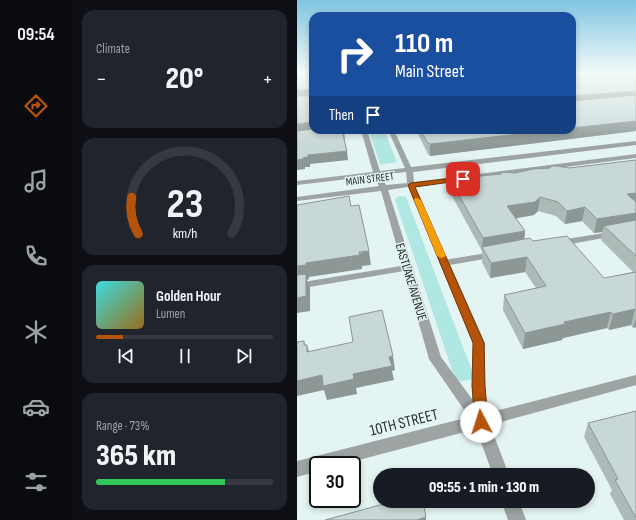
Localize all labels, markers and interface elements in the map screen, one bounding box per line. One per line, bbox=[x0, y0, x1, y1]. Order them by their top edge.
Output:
text: 09:54 bbox=[17, 24, 55, 45]
text: 110 m bbox=[395, 27, 453, 60]
icon: right bbox=[329, 28, 381, 80]
text: Climate bbox=[96, 41, 130, 57]
text: 20° bbox=[166, 61, 203, 97]
text: Main Street bbox=[395, 61, 465, 82]
text: − bbox=[96, 66, 107, 93]
text: + bbox=[262, 66, 273, 93]
icon: directions bbox=[22, 92, 50, 120]
icon: arrive bbox=[362, 104, 384, 126]
text: Then bbox=[329, 106, 354, 125]
pin bbox=[446, 162, 480, 196]
icon: music bbox=[22, 167, 50, 195]
icon: arrive bbox=[452, 168, 474, 190]
street label: MAIN STREET bbox=[345, 170, 395, 188]
text: 23 bbox=[166, 180, 203, 229]
text: km/h bbox=[172, 225, 197, 242]
street label: EASTLAKE AVENUE bbox=[392, 241, 430, 323]
icon: phone bbox=[22, 242, 50, 270]
text: Golden Hour bbox=[156, 287, 221, 306]
text: Lumen bbox=[156, 306, 185, 322]
icon: climate bbox=[22, 318, 50, 346]
icon: previous bbox=[115, 345, 137, 367]
icon: pause bbox=[174, 345, 196, 367]
icon: next bbox=[233, 345, 255, 367]
icon: car bbox=[22, 393, 50, 421]
position arrow bbox=[460, 401, 502, 443]
street label: 10TH STREET bbox=[368, 405, 441, 441]
text: Range · 73% bbox=[96, 418, 150, 434]
text: 365 km bbox=[96, 438, 176, 474]
speed limit sign: 30 bbox=[309, 456, 361, 508]
icon: filters bbox=[22, 468, 50, 496]
text: 09:55 · 1 min · 130 m bbox=[429, 478, 539, 497]

